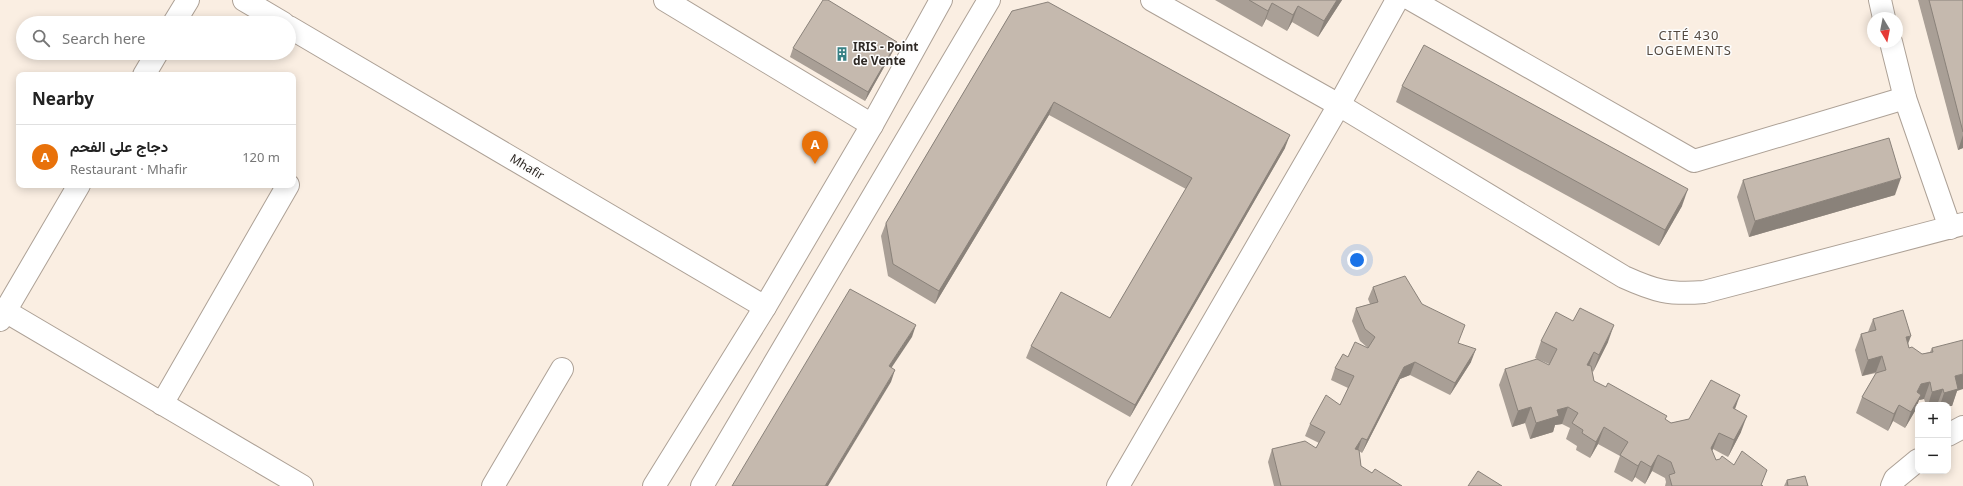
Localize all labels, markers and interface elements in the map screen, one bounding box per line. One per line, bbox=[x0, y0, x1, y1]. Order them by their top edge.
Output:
north arrow bbox=[1867, 12, 1903, 48]
search box bbox=[16, 16, 296, 60]
district label: CITÉ 430 LOGEMENTS bbox=[1646, 26, 1732, 59]
icon: search bbox=[30, 27, 52, 49]
text: Search here bbox=[62, 28, 145, 48]
place label: IRIS - Point de Vente bbox=[853, 38, 918, 69]
building icon: IRIS - Point de Vente bbox=[834, 46, 850, 62]
text: Nearby bbox=[32, 87, 94, 110]
pin: A bbox=[802, 131, 828, 164]
text: دجاج على الفحم bbox=[70, 136, 168, 156]
text: A bbox=[41, 148, 50, 166]
text: 120 m bbox=[242, 148, 280, 166]
street label: Mhafir bbox=[507, 150, 548, 183]
text: Restaurant · Mhafir bbox=[70, 160, 187, 178]
your location bbox=[1347, 250, 1367, 270]
map controls bbox=[1915, 402, 1951, 474]
button: + bbox=[1915, 402, 1951, 438]
button: − bbox=[1915, 438, 1951, 474]

